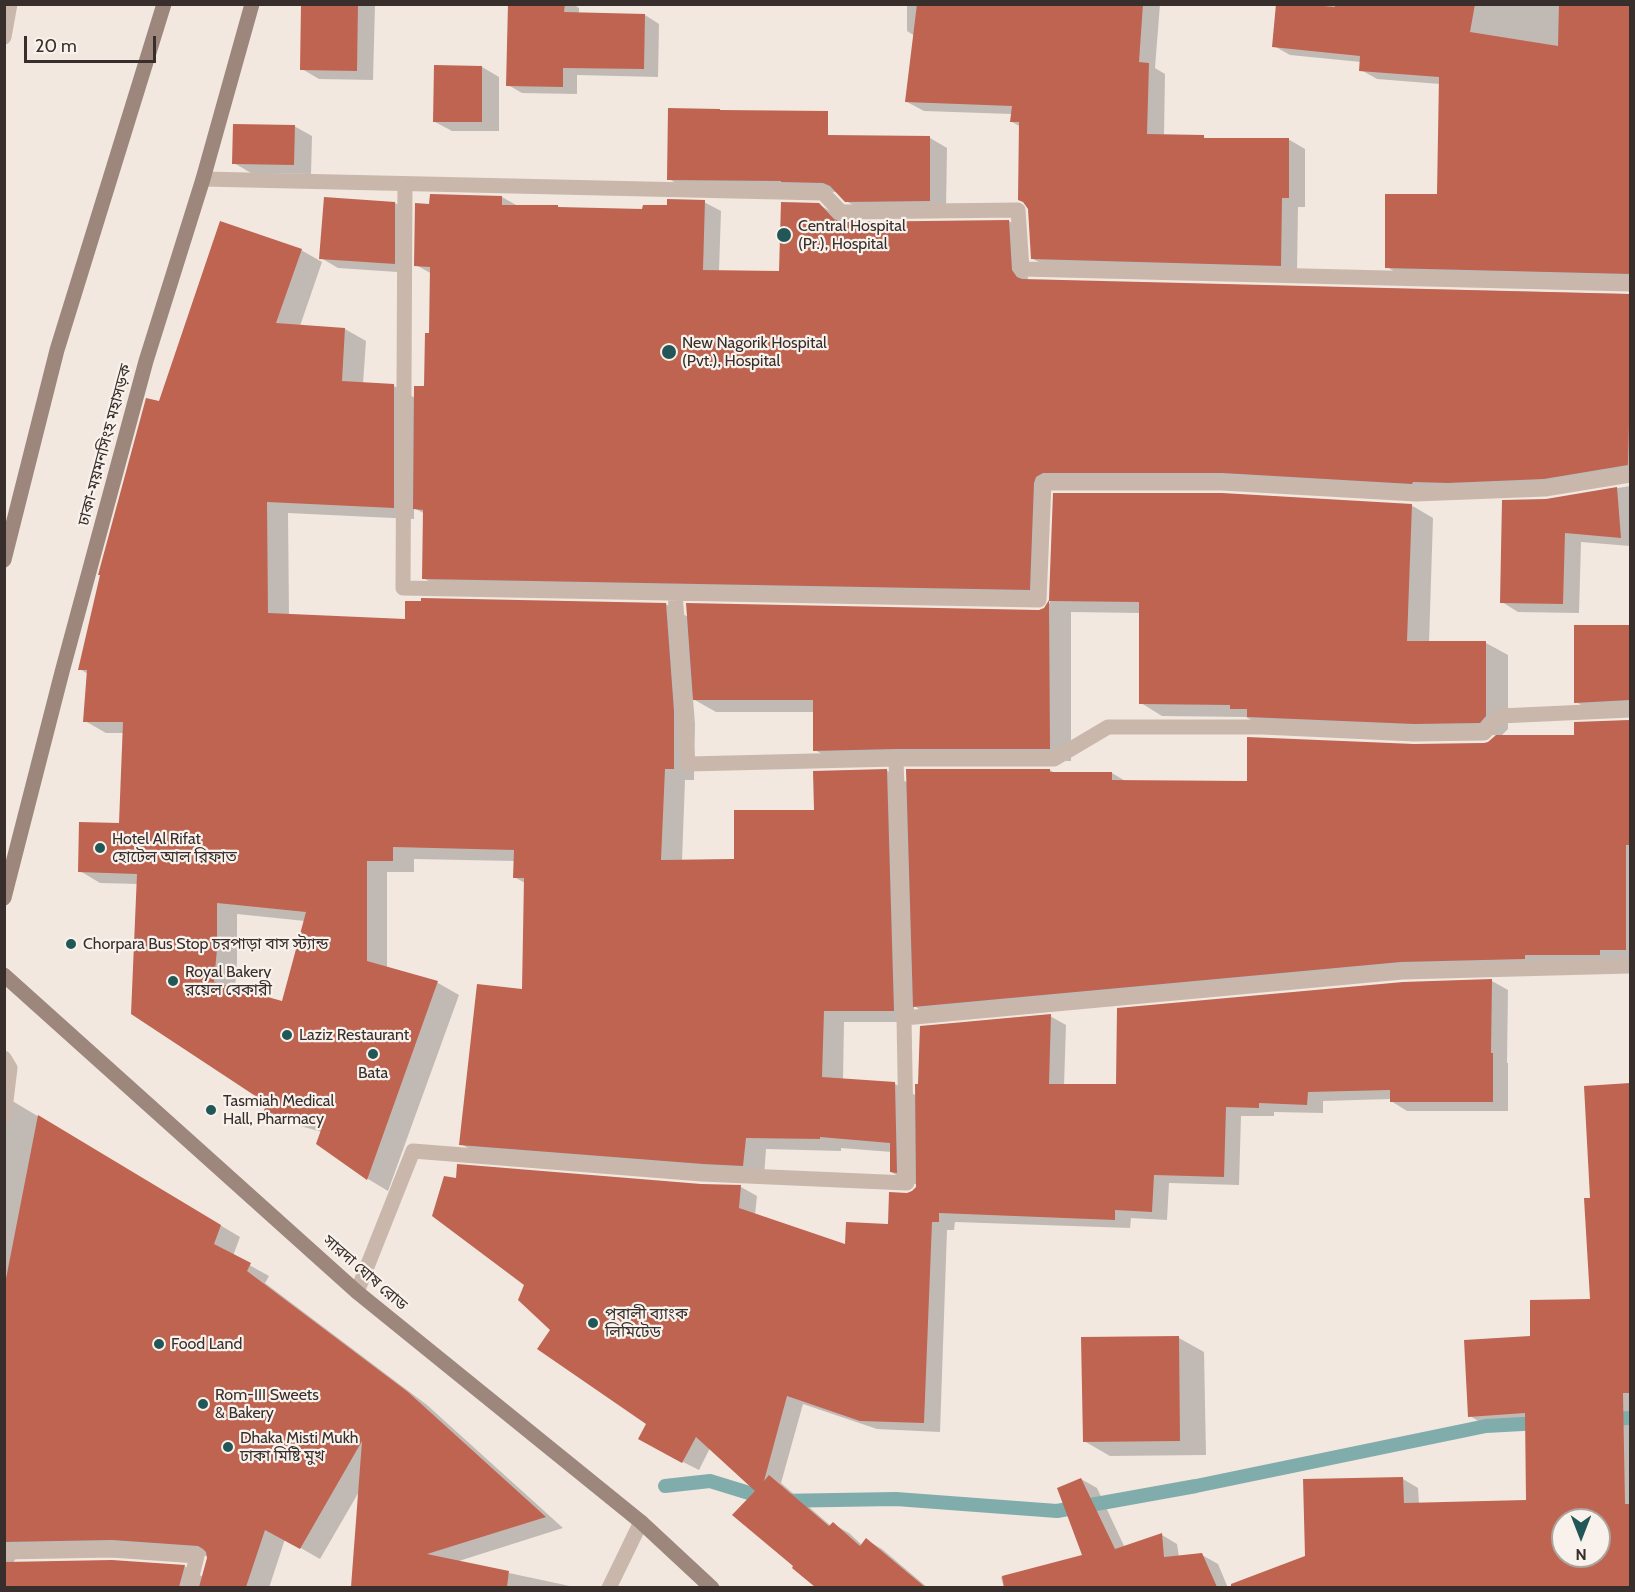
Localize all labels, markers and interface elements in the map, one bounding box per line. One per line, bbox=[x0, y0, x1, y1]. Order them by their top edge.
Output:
scale bar bbox=[27, 24, 159, 62]
text: 20 m bbox=[35, 35, 77, 57]
place label: Central Hospital (Pr.), Hospital bbox=[798, 216, 906, 254]
marker: Central Hospital (Pr.), Hospital bbox=[775, 226, 793, 244]
place label: New Nagorik Hospital (Pvt.), Hospital bbox=[682, 333, 827, 371]
marker: New Nagorik Hospital (Pvt.), Hospital bbox=[660, 343, 678, 361]
street label: ঢাকা-ময়মনসিংহ মহাসড়ক bbox=[74, 362, 136, 528]
place label: Hotel Al Rifat হোটেল আল রিফাত bbox=[112, 829, 237, 867]
marker: Hotel Al Rifat হোটেল আল রিফাত bbox=[93, 841, 107, 855]
place label: Chorpara Bus Stop চরপাড়া বাস স্ট্যান্ড bbox=[83, 934, 328, 954]
marker: Chorpara Bus Stop চরপাড়া বাস স্ট্যান্ড bbox=[64, 937, 78, 951]
place label: Royal Bakery রয়েল বেকারী bbox=[185, 962, 272, 1000]
marker: Royal Bakery রয়েল বেকারী bbox=[166, 974, 180, 988]
place label: Laziz Restaurant bbox=[299, 1025, 409, 1045]
marker: Laziz Restaurant bbox=[280, 1028, 294, 1042]
marker: Bata bbox=[366, 1047, 380, 1061]
place label: Bata bbox=[358, 1063, 388, 1083]
place label: Tasmiah Medical Hall, Pharmacy bbox=[223, 1091, 334, 1129]
marker: Tasmiah Medical Hall, Pharmacy bbox=[204, 1103, 218, 1117]
street label: সারদা ঘোষ রোড bbox=[319, 1231, 411, 1315]
place label: পূবালী ব্যাংক লিমিটেড bbox=[605, 1304, 688, 1342]
marker: পূবালী ব্যাংক লিমিটেড bbox=[586, 1316, 600, 1330]
place label: Food Land bbox=[171, 1334, 242, 1354]
marker: Food Land bbox=[152, 1337, 166, 1351]
place label: Rom-III Sweets & Bakery bbox=[215, 1385, 319, 1423]
marker: Rom-III Sweets & Bakery bbox=[196, 1397, 210, 1411]
place label: Dhaka Misti Mukh ঢাকা মিষ্টি মুখ bbox=[240, 1428, 358, 1466]
marker: Dhaka Misti Mukh ঢাকা মিষ্টি মুখ bbox=[221, 1440, 235, 1454]
north arrow bbox=[1551, 1508, 1611, 1568]
text: N bbox=[1575, 1545, 1587, 1564]

